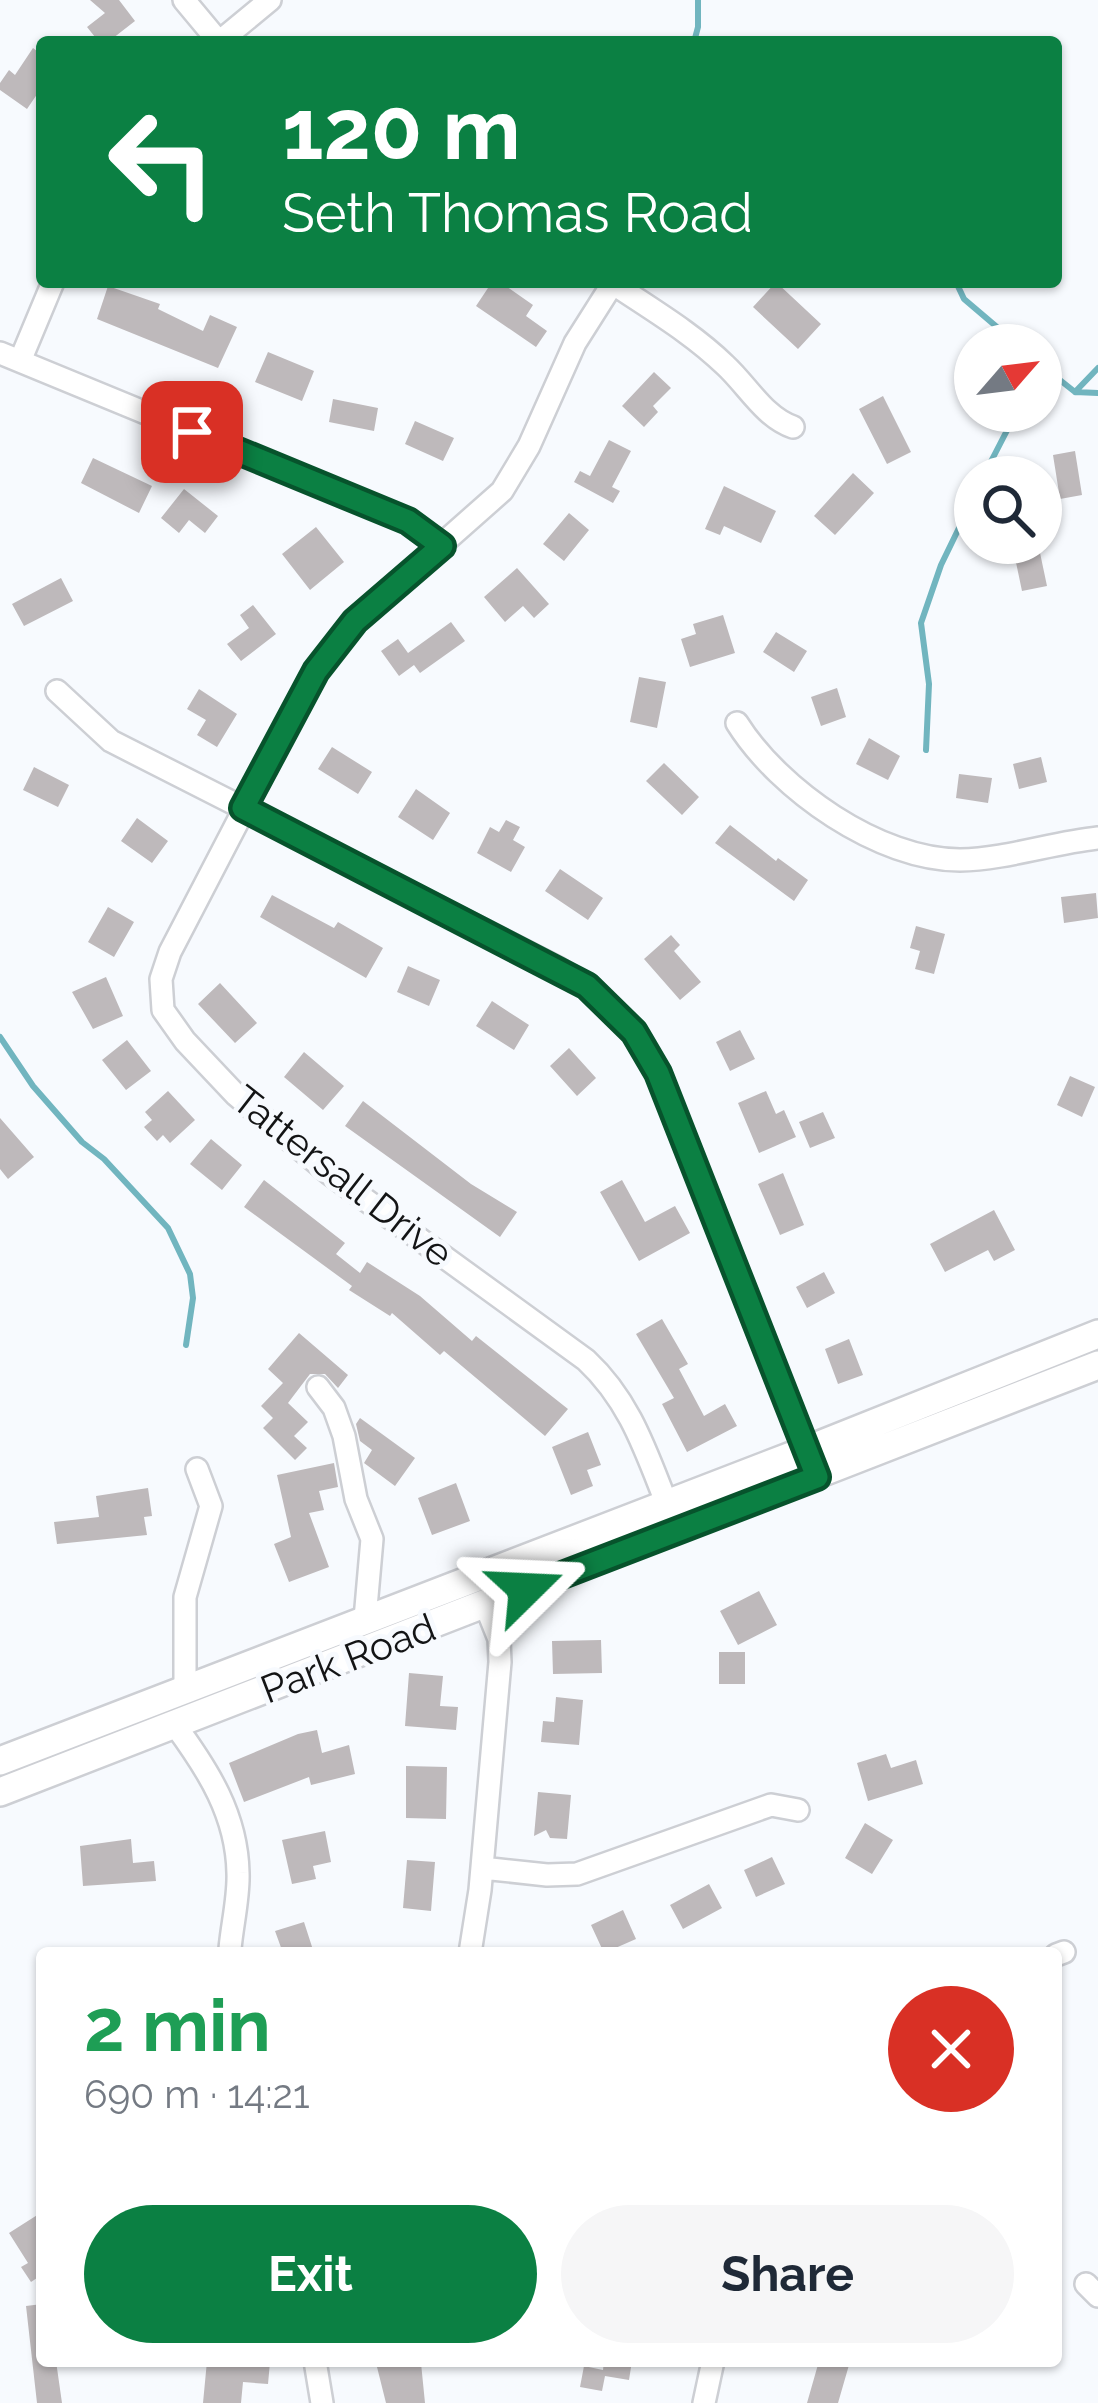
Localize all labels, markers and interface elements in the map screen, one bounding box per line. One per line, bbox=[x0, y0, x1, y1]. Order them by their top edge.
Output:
text: 120 m bbox=[282, 80, 521, 179]
icon: left bbox=[84, 84, 240, 240]
text: Seth Thomas Road bbox=[282, 181, 753, 245]
north arrow bbox=[954, 324, 1062, 432]
map controls bbox=[954, 324, 1062, 564]
pin bbox=[141, 381, 243, 483]
icon: arrive bbox=[159, 399, 225, 465]
button: search bbox=[954, 456, 1062, 564]
street label: Tattersall Drive bbox=[224, 1076, 462, 1276]
position arrow bbox=[463, 1526, 589, 1652]
street label: Park Road bbox=[254, 1604, 442, 1712]
text: 2 min bbox=[84, 1983, 271, 2068]
button: close bbox=[888, 1986, 1014, 2112]
text: 690 m · 14:21 bbox=[84, 2071, 310, 2117]
button: Exit bbox=[84, 2205, 537, 2343]
button: Share bbox=[561, 2205, 1014, 2343]

